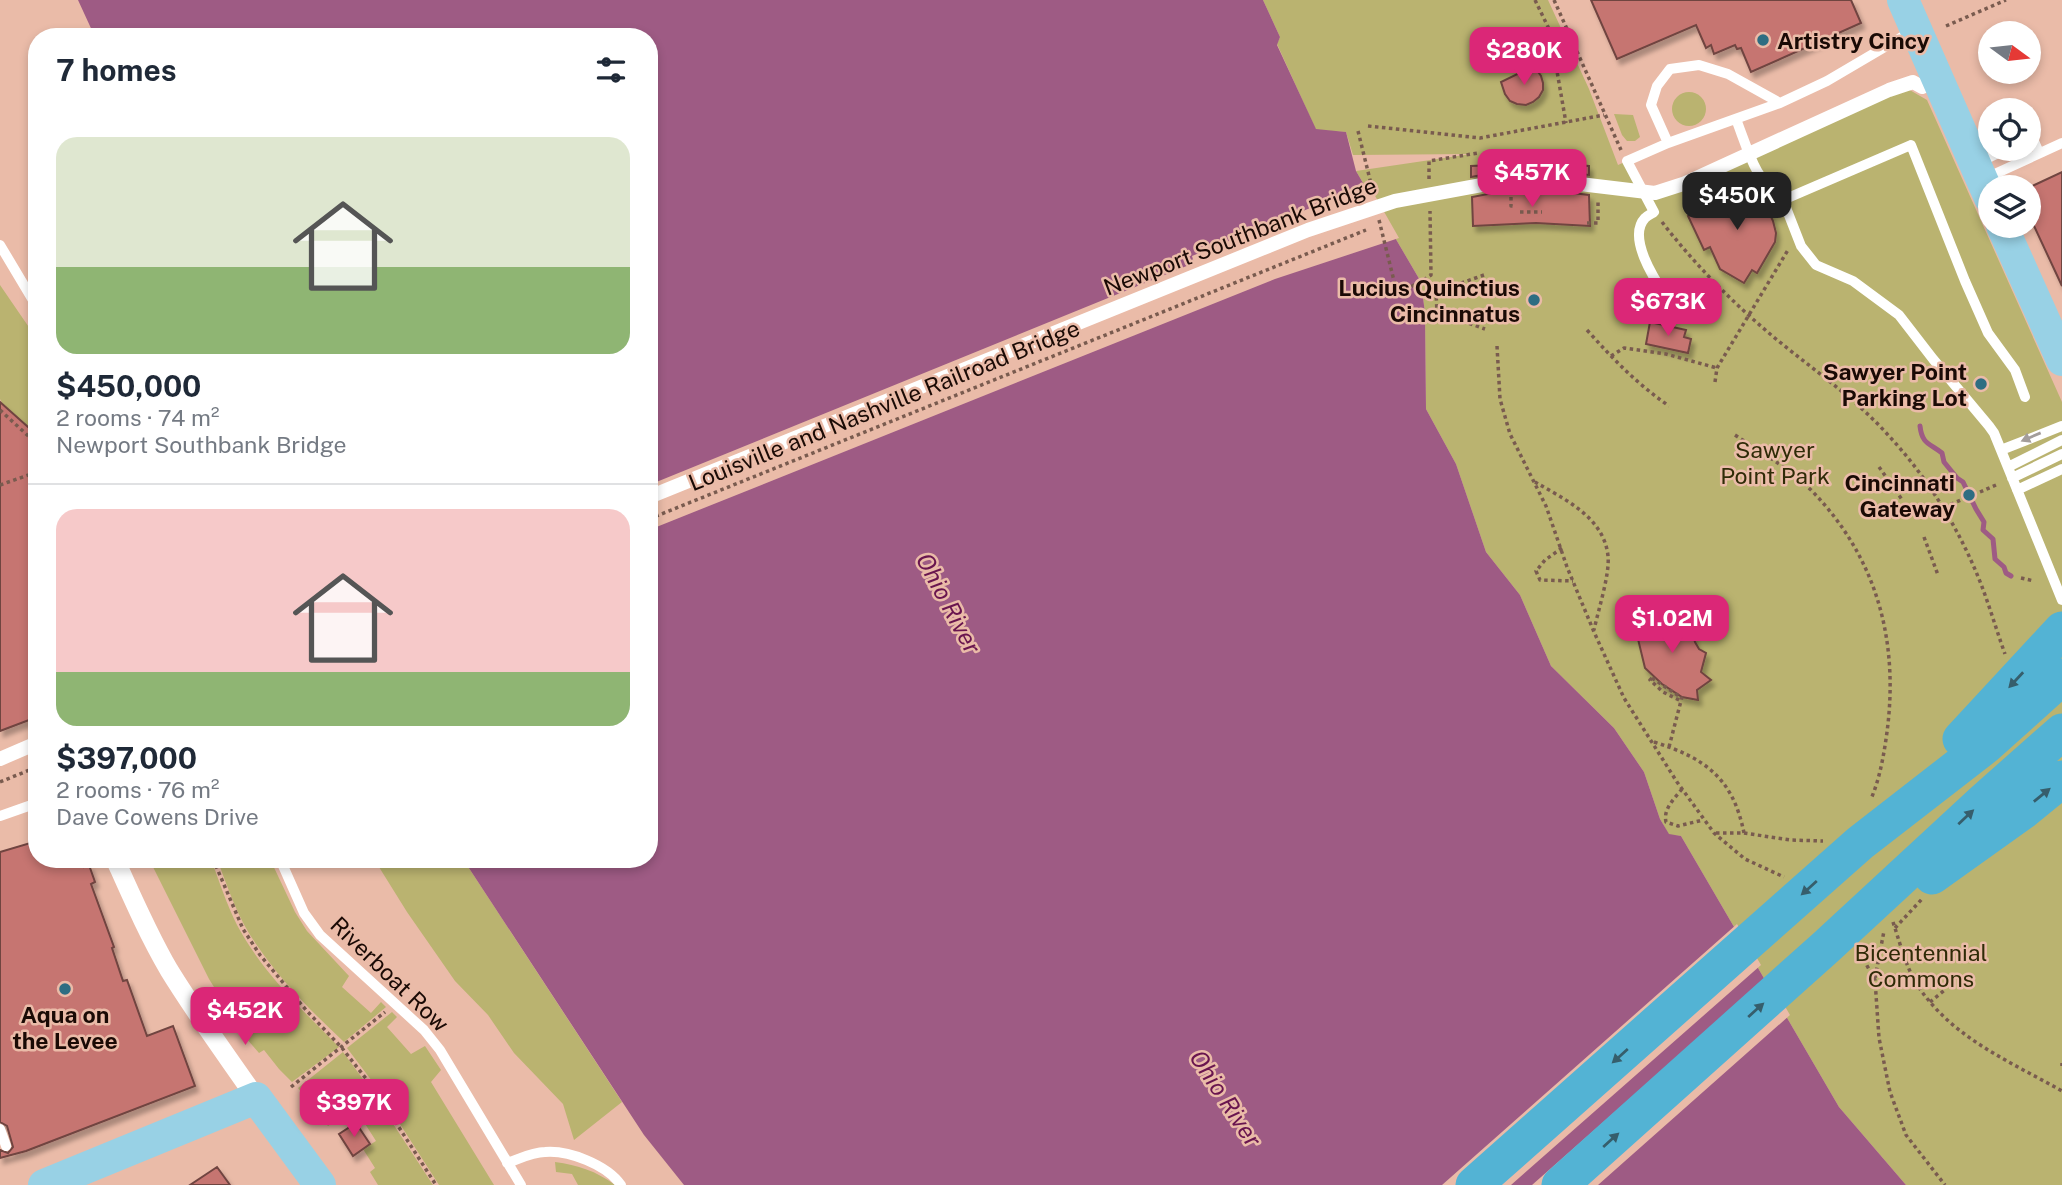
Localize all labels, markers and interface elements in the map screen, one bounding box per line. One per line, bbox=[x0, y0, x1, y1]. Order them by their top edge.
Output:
north arrow bbox=[1978, 21, 2040, 84]
map controls bbox=[1978, 21, 2041, 238]
place label: Artistry Cincy bbox=[1777, 27, 1930, 54]
pin: $280K bbox=[1475, 28, 1573, 87]
marker: Artistry Cincy bbox=[1755, 32, 1771, 48]
text: $280K bbox=[1486, 36, 1562, 63]
icon: filters bbox=[592, 51, 630, 89]
text: 7 homes bbox=[56, 52, 177, 88]
button: locate bbox=[1978, 98, 2041, 161]
pin: $457K bbox=[1483, 150, 1581, 209]
text: $457K bbox=[1494, 158, 1570, 185]
street label: Newport Southbank Bridge bbox=[1099, 171, 1381, 301]
pin: $450K bbox=[1688, 173, 1786, 232]
button: layers bbox=[1978, 175, 2041, 238]
text: $450K bbox=[1698, 181, 1776, 208]
icon: home bbox=[280, 183, 406, 309]
place label: Lucius Quinctius Cincinnatus bbox=[1338, 274, 1520, 327]
pin: $673K bbox=[1619, 278, 1717, 338]
text: $673K bbox=[1630, 287, 1706, 314]
marker: Lucius Quinctius Cincinnatus bbox=[1526, 292, 1542, 308]
street label: Louisville and Nashville Railroad Bridge bbox=[685, 314, 1083, 496]
place label: Sawyer Point Parking Lot bbox=[1823, 358, 1967, 411]
text: $450,000 bbox=[56, 368, 201, 404]
marker: Sawyer Point Parking Lot bbox=[1973, 376, 1989, 392]
text: 2 rooms · 74 m² bbox=[56, 404, 219, 431]
text: Newport Southbank Bridge bbox=[56, 431, 347, 458]
one-way arrow bbox=[2021, 431, 2041, 443]
park label: Sawyer Point Park bbox=[1720, 436, 1830, 489]
place label: Cincinnati Gateway bbox=[1844, 469, 1955, 522]
marker: Cincinnati Gateway bbox=[1961, 487, 1977, 503]
water label: Ohio River bbox=[911, 548, 988, 659]
icon: home bbox=[280, 555, 406, 681]
pin: $1.02M bbox=[1615, 596, 1729, 655]
text: $1.02M bbox=[1631, 604, 1713, 631]
one-way arrow bbox=[2008, 671, 2024, 688]
text: $397,000 bbox=[56, 740, 197, 776]
text: 2 rooms · 76 m² bbox=[56, 776, 219, 803]
one-way arrow bbox=[2034, 788, 2051, 803]
text: Dave Cowens Drive bbox=[56, 803, 259, 830]
one-way arrow bbox=[1957, 810, 1974, 826]
one-way arrow bbox=[1800, 880, 1818, 896]
street label: Riverboat Row bbox=[325, 911, 455, 1037]
park label: Bicentennial Commons bbox=[1855, 939, 1987, 992]
marker: Aqua on the Levee bbox=[57, 981, 73, 997]
pin: $452K bbox=[196, 988, 294, 1047]
text: $452K bbox=[206, 996, 284, 1023]
place label: Aqua on the Levee bbox=[12, 1001, 118, 1054]
one-way arrow bbox=[1747, 1003, 1764, 1018]
water label: Ohio River bbox=[1184, 1044, 1268, 1152]
one-way arrow bbox=[1612, 1048, 1629, 1063]
pin: $397K bbox=[305, 1080, 403, 1139]
text: $397K bbox=[316, 1088, 392, 1115]
one-way arrow bbox=[1602, 1132, 1619, 1148]

